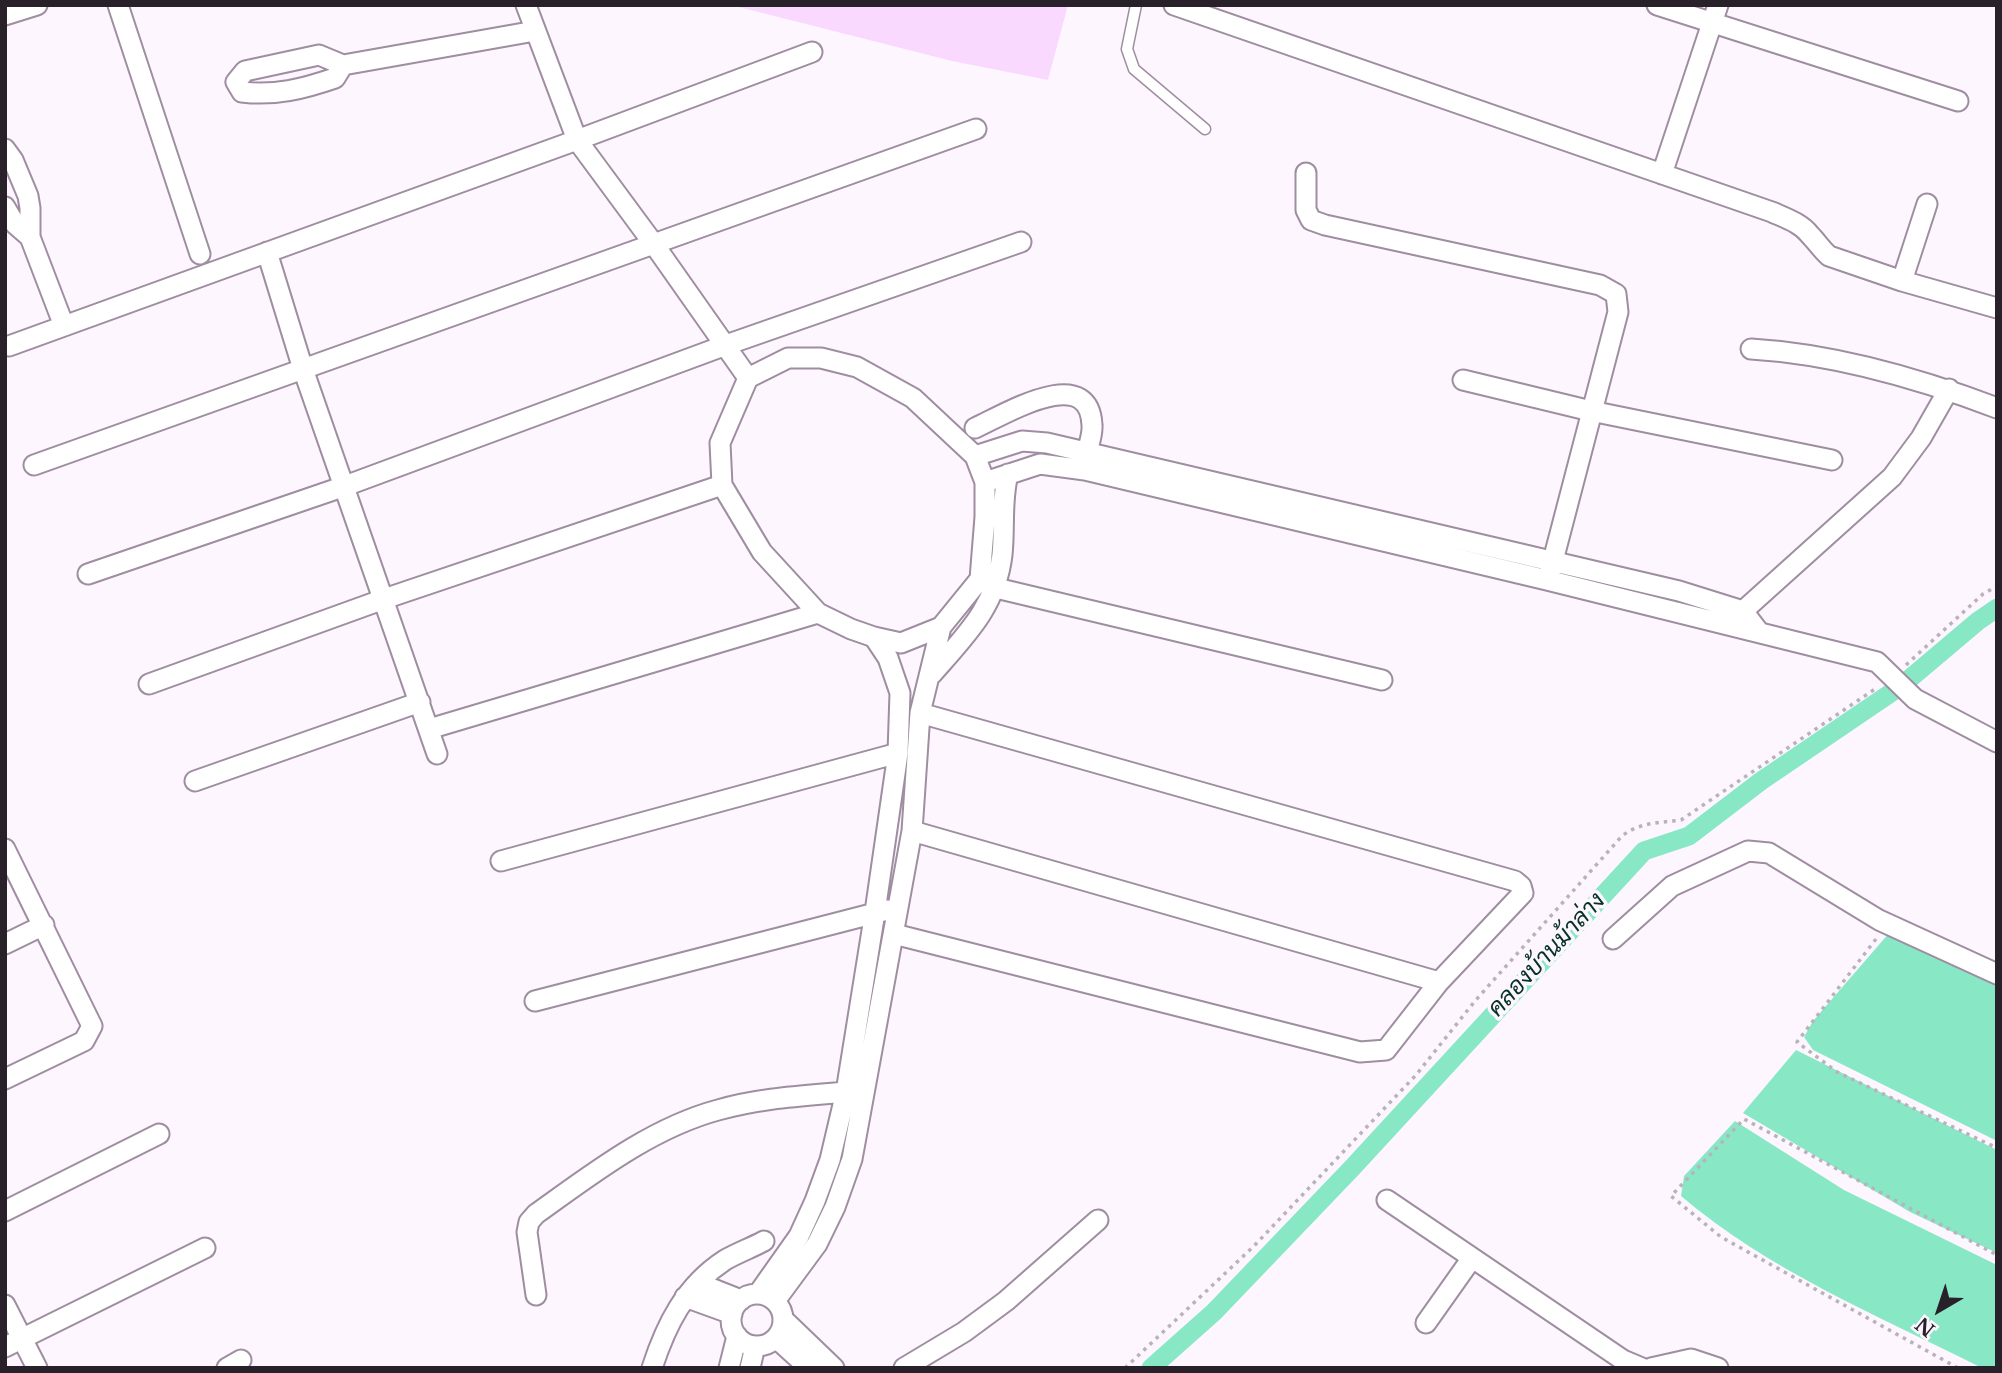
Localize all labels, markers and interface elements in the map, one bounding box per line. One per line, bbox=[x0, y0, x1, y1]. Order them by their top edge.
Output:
water label: คลองบ้านม้าล่าง bbox=[1482, 887, 1612, 1023]
north arrow bbox=[1904, 1275, 1974, 1345]
text: N bbox=[1911, 1312, 1940, 1341]

